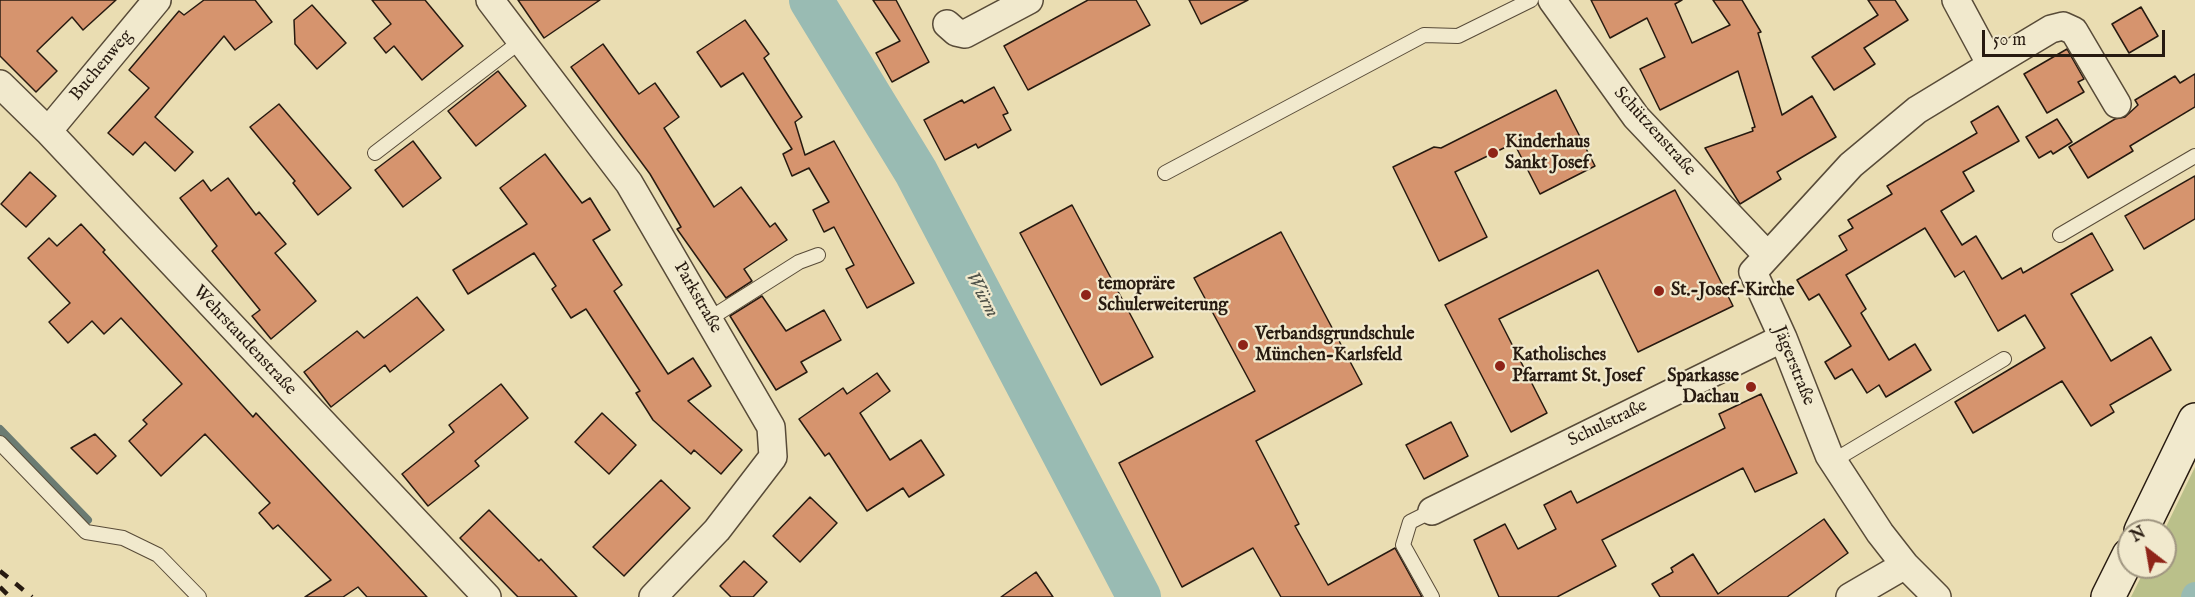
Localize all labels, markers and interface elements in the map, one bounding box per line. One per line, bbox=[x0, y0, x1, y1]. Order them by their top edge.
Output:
scale bar bbox=[1985, 18, 2168, 56]
street label: Buchenweg bbox=[66, 26, 138, 106]
text: 50 m bbox=[1993, 29, 2026, 52]
street label: Schützenstraße bbox=[1608, 83, 1700, 181]
place label: Kinderhaus Sankt Josef bbox=[1505, 132, 1590, 174]
marker: Kinderhaus Sankt Josef bbox=[1486, 146, 1500, 160]
street label: Parkstraße bbox=[668, 259, 726, 337]
water label: Würm bbox=[959, 268, 1003, 322]
place label: temopräre Schulerweiterung bbox=[1098, 274, 1228, 316]
place label: St.-Josef-Kirche bbox=[1671, 280, 1795, 302]
street label: Wehrstaudenstraße bbox=[188, 282, 300, 400]
marker: St.-Josef-Kirche bbox=[1652, 284, 1666, 298]
marker: temopräre Schulerweiterung bbox=[1079, 288, 1093, 302]
street label: Jägerstraße bbox=[1767, 323, 1819, 409]
place label: Verbandsgrundschule München-Karlsfeld bbox=[1255, 324, 1414, 366]
marker: Verbandsgrundschule München-Karlsfeld bbox=[1236, 338, 1250, 352]
place label: Katholisches Pfarramt St. Josef bbox=[1512, 345, 1643, 388]
marker: Katholisches Pfarramt St. Josef bbox=[1493, 359, 1507, 373]
place label: Sparkasse Dachau bbox=[1667, 366, 1739, 409]
marker: Sparkasse Dachau bbox=[1744, 380, 1758, 394]
street label: Schulstraße bbox=[1565, 396, 1651, 452]
north arrow bbox=[2117, 519, 2177, 579]
text: N bbox=[2128, 523, 2150, 547]

